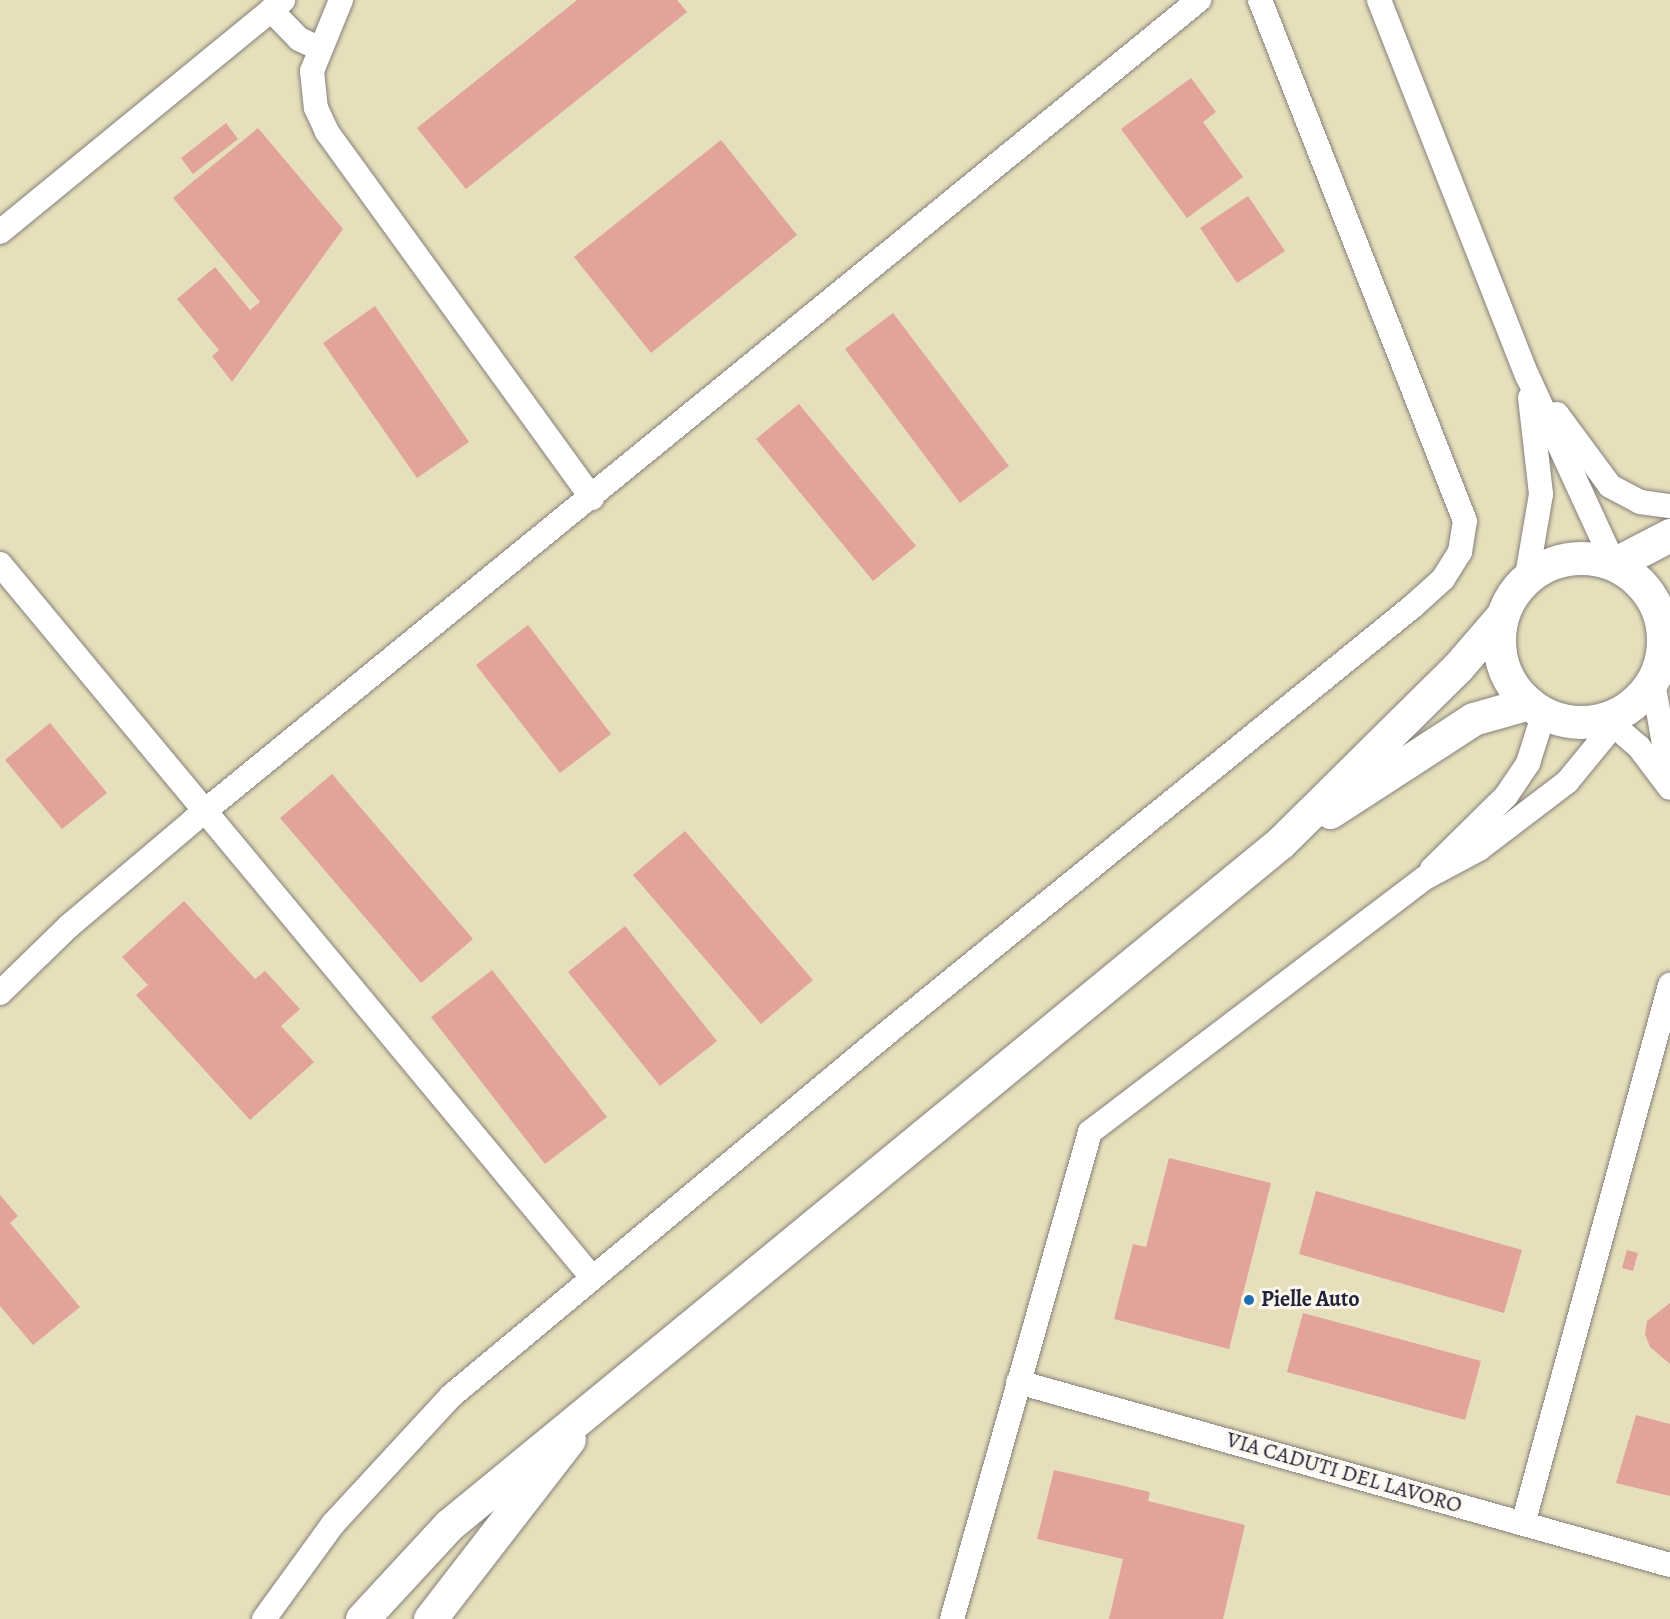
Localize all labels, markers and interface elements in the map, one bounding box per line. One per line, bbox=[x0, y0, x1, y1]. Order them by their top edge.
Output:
place label: Pielle Auto bbox=[1261, 1287, 1360, 1313]
marker: Pielle Auto bbox=[1242, 1293, 1256, 1307]
street label: VIA CADUTI DEL LAVORO bbox=[1223, 1427, 1465, 1519]

